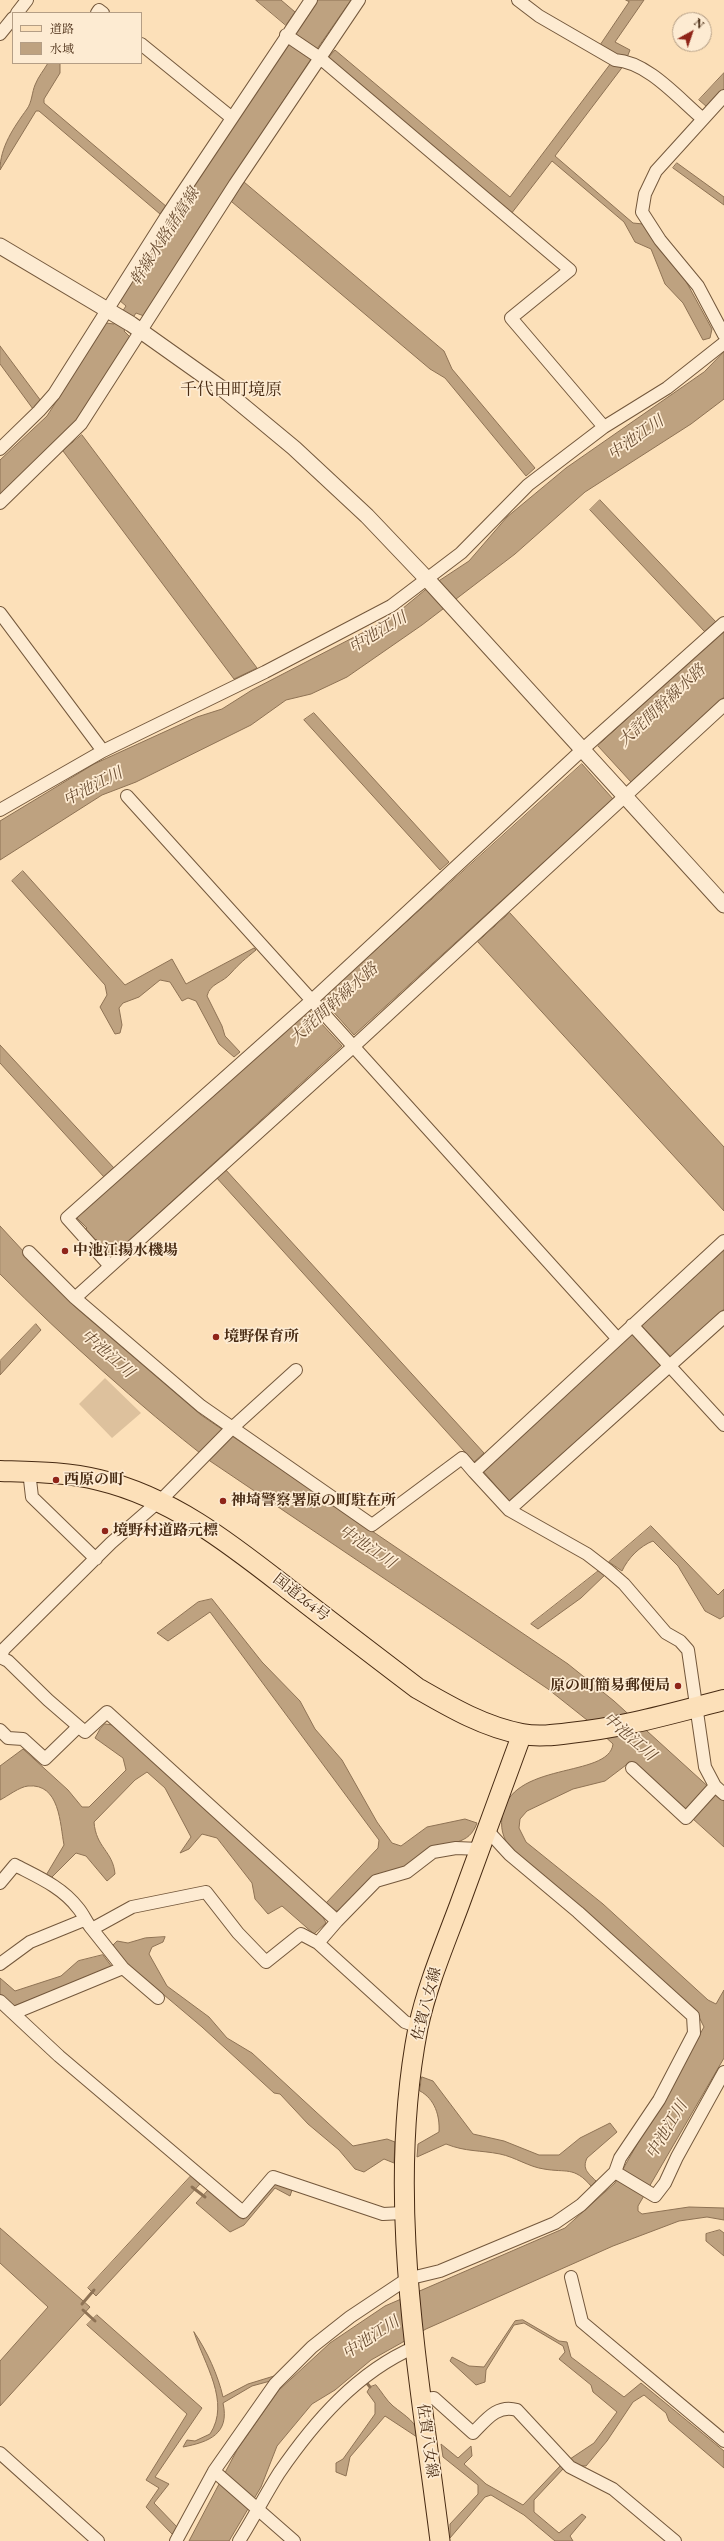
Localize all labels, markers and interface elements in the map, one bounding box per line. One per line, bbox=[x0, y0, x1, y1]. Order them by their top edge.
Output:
legend bbox=[12, 12, 142, 64]
north arrow bbox=[672, 12, 712, 52]
text: N bbox=[691, 15, 707, 32]
text: 道路 bbox=[50, 21, 74, 37]
text: 水域 bbox=[50, 41, 74, 57]
water label: 幹線水路諸富線 bbox=[126, 185, 204, 289]
district label: 千代田町境原 bbox=[180, 380, 282, 400]
water label: 中池江川 bbox=[604, 412, 668, 464]
water label: 中池江川 bbox=[346, 608, 410, 658]
water label: 大詫間幹線水路 bbox=[614, 661, 710, 751]
water label: 中池江川 bbox=[60, 764, 126, 810]
water label: 大詫間幹線水路 bbox=[286, 959, 382, 1049]
place label: 中池江揚水機場 bbox=[73, 1242, 178, 1260]
marker: 中池江揚水機場 bbox=[60, 1246, 70, 1256]
water label: 中池江川 bbox=[77, 1326, 137, 1382]
place label: 境野保育所 bbox=[224, 1328, 299, 1346]
marker: 境野保育所 bbox=[211, 1332, 221, 1342]
place label: 西原の町 bbox=[64, 1471, 124, 1489]
marker: 西原の町 bbox=[51, 1475, 61, 1485]
place label: 神埼警察署原の町駐在所 bbox=[231, 1492, 396, 1510]
marker: 神埼警察署原の町駐在所 bbox=[218, 1496, 228, 1506]
water label: 中池江川 bbox=[335, 1521, 399, 1573]
place label: 境野村道路元標 bbox=[113, 1522, 218, 1540]
marker: 境野村道路元標 bbox=[100, 1526, 110, 1536]
street label: 国道264号 bbox=[269, 1570, 333, 1626]
place label: 原の町簡易郵便局 bbox=[550, 1677, 670, 1695]
marker: 原の町簡易郵便局 bbox=[673, 1681, 683, 1691]
water label: 中池江川 bbox=[599, 1709, 659, 1765]
street label: 佐賀八女線 bbox=[409, 1965, 445, 2043]
water label: 中池江川 bbox=[642, 2098, 692, 2162]
water label: 中池江川 bbox=[339, 2313, 403, 2363]
street label: 佐賀八女線 bbox=[413, 2403, 441, 2479]

